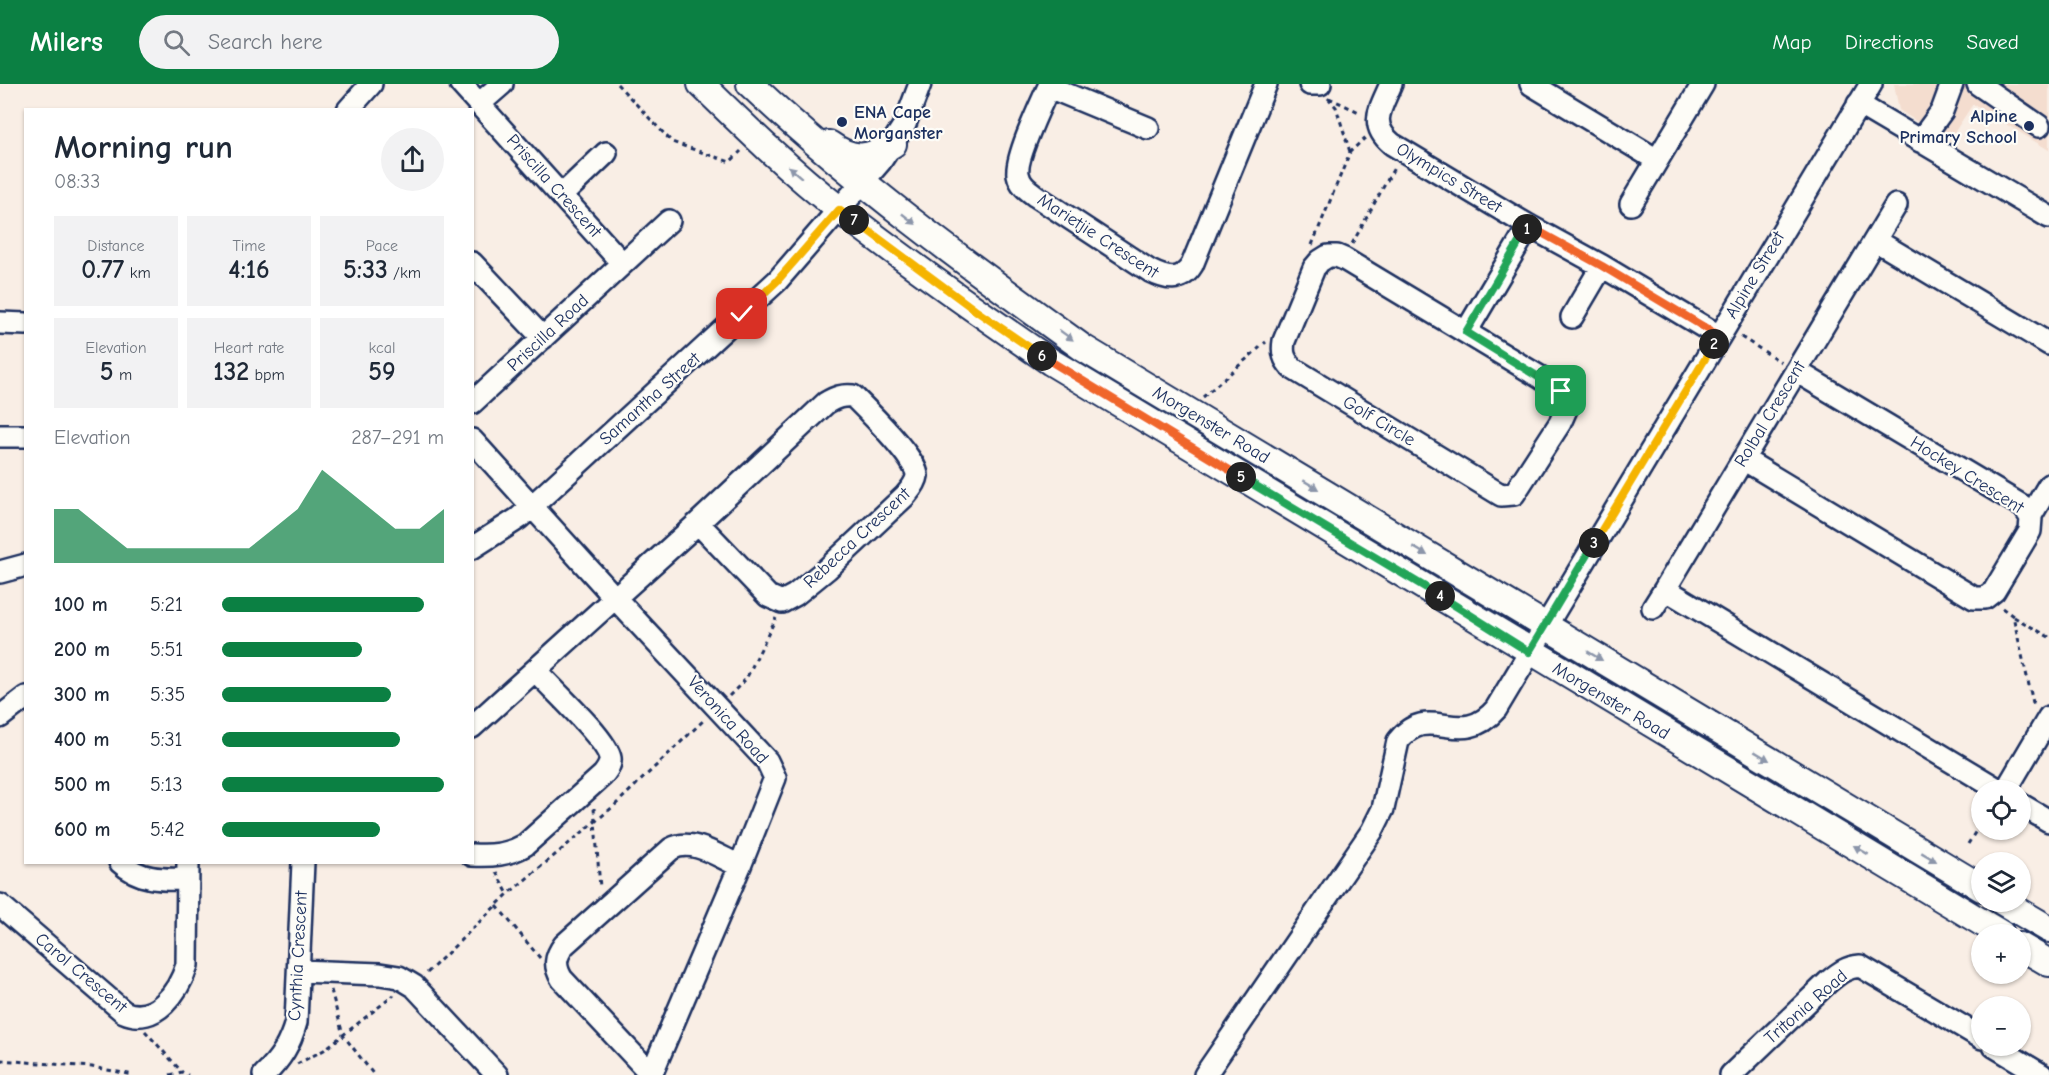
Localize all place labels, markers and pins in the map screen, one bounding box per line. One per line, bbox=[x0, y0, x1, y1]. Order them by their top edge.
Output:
place label: ENA Cape Morganster bbox=[854, 102, 943, 144]
place label: Alpine Primary School bbox=[1899, 106, 2017, 148]
marker: ENA Cape Morganster bbox=[835, 115, 849, 129]
marker: Alpine Primary School bbox=[2022, 119, 2036, 133]
pin: 7 bbox=[839, 205, 869, 235]
pin: 1 bbox=[1512, 214, 1542, 244]
pin bbox=[716, 288, 767, 339]
pin: 2 bbox=[1699, 329, 1729, 359]
pin: 6 bbox=[1027, 341, 1057, 371]
pin bbox=[1535, 365, 1586, 416]
pin: 5 bbox=[1226, 462, 1256, 492]
pin: 3 bbox=[1579, 528, 1609, 558]
pin: 4 bbox=[1425, 581, 1455, 611]

